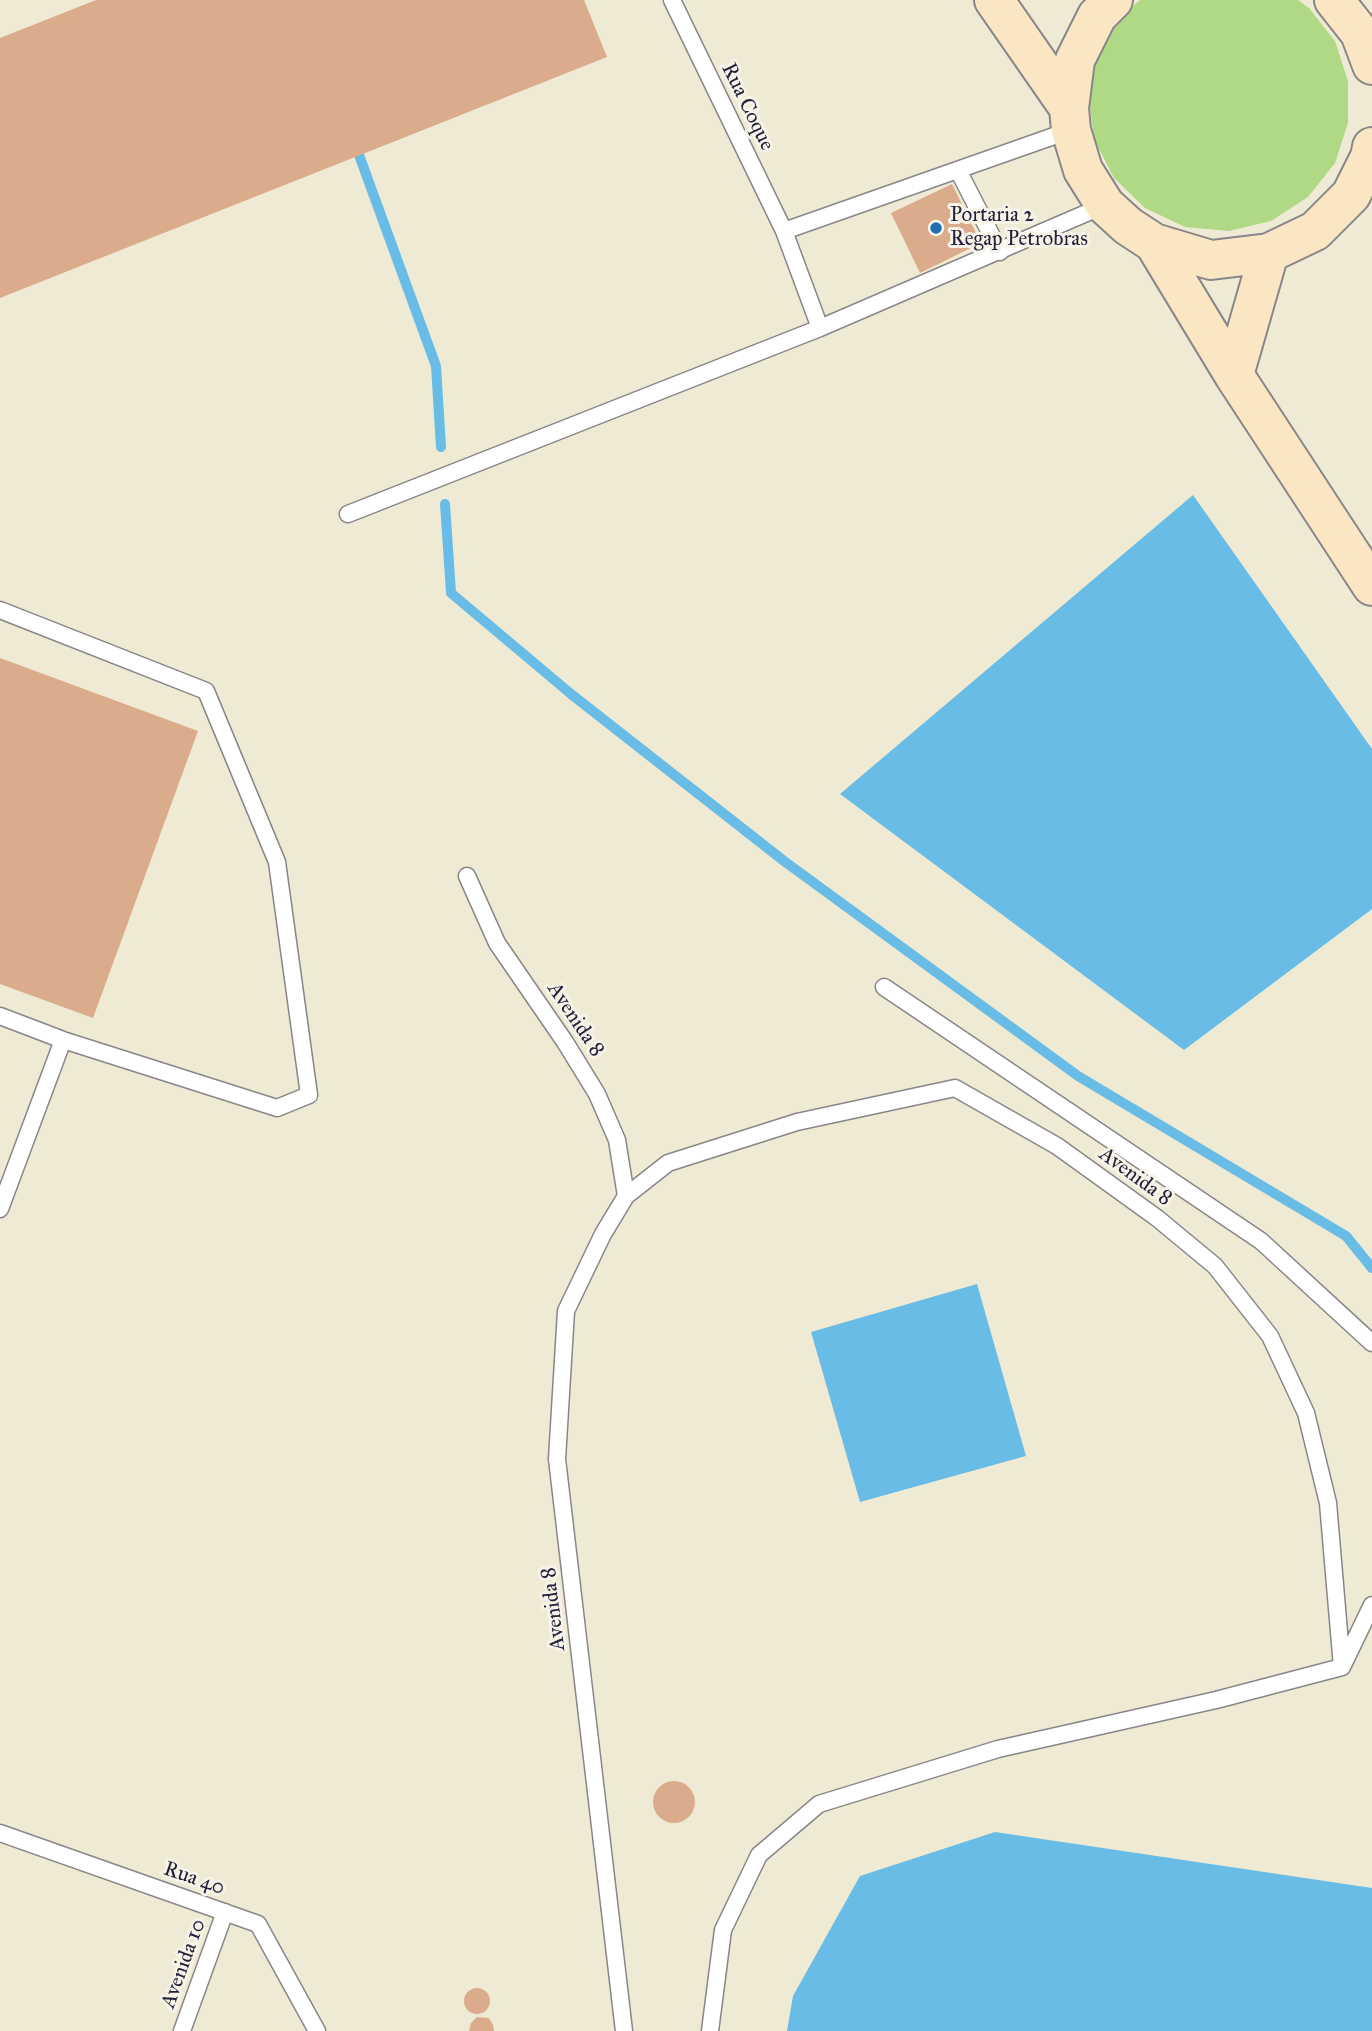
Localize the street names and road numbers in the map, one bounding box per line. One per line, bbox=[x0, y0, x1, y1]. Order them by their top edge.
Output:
street label: Rua Coque bbox=[715, 59, 779, 155]
street label: Avenida 8 bbox=[541, 978, 609, 1062]
street label: Avenida 8 bbox=[1094, 1142, 1176, 1212]
street label: Avenida 8 bbox=[536, 1566, 572, 1652]
street label: Rua 40 bbox=[160, 1857, 228, 1901]
street label: Avenida 10 bbox=[156, 1916, 212, 2012]

